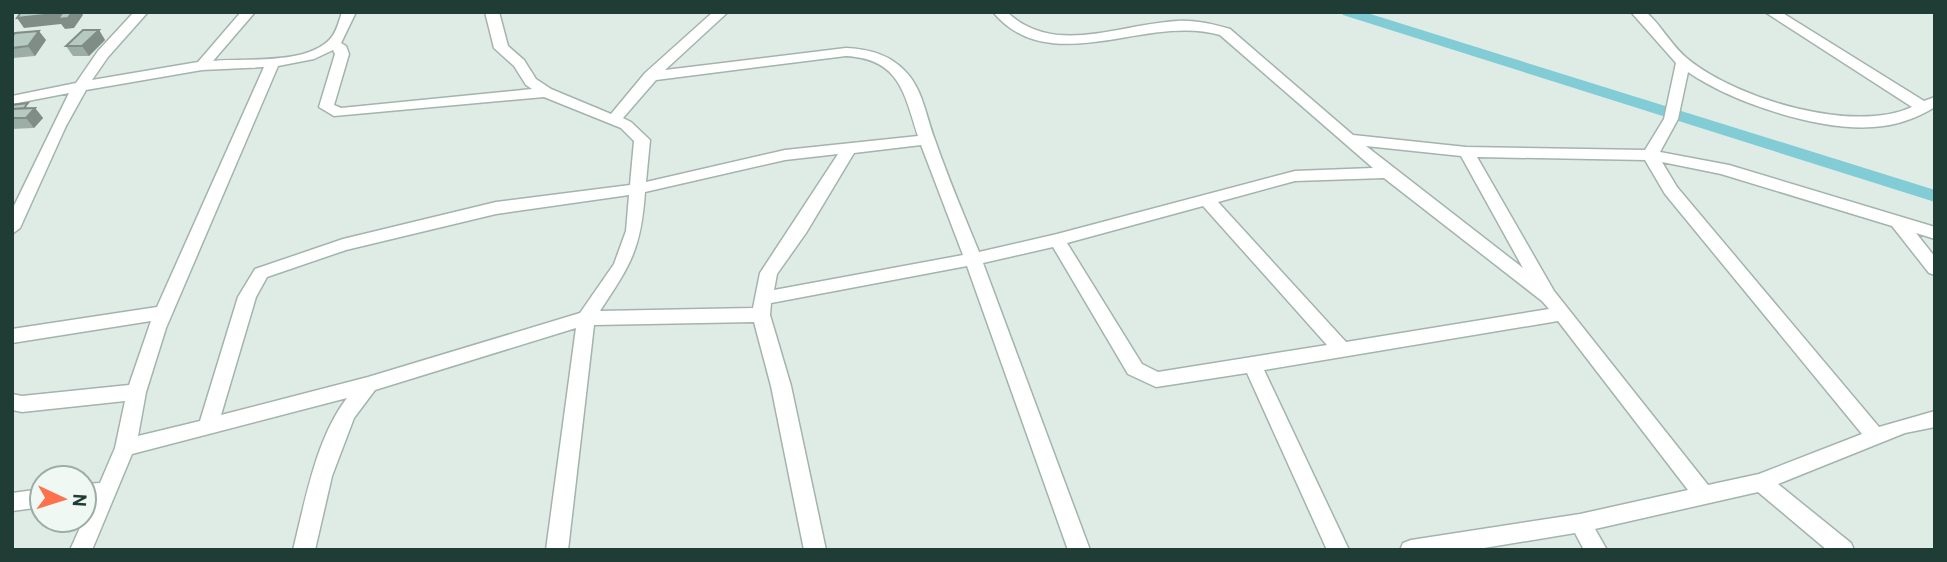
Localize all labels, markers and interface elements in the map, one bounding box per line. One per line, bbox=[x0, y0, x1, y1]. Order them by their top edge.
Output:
north arrow bbox=[28, 464, 98, 534]
text: N bbox=[69, 493, 92, 507]

